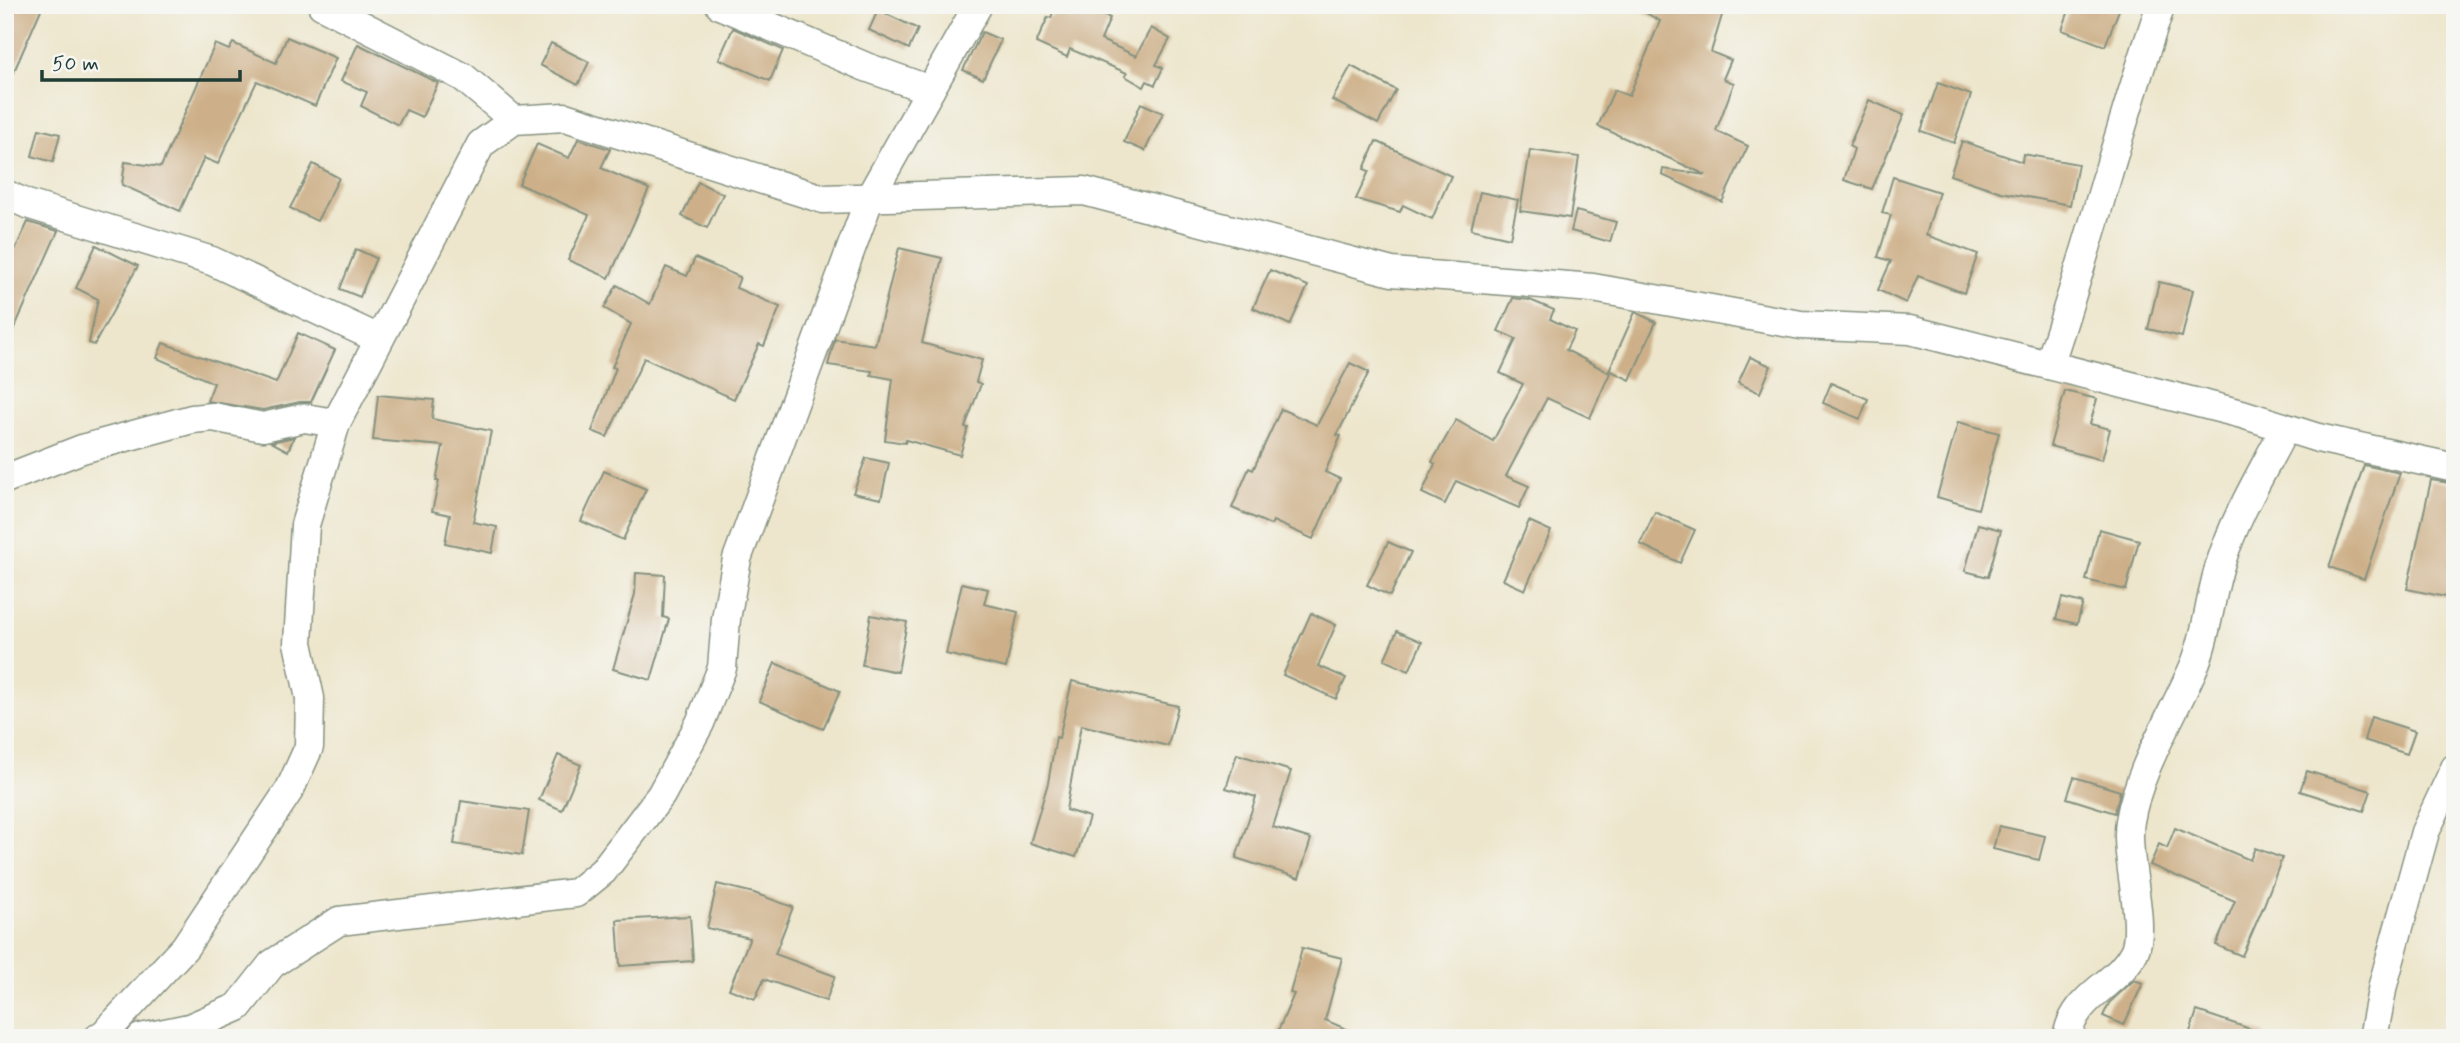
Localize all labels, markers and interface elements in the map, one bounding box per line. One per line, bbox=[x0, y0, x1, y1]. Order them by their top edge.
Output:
scale bar bbox=[42, 38, 240, 82]
text: 50 m bbox=[52, 50, 99, 78]

